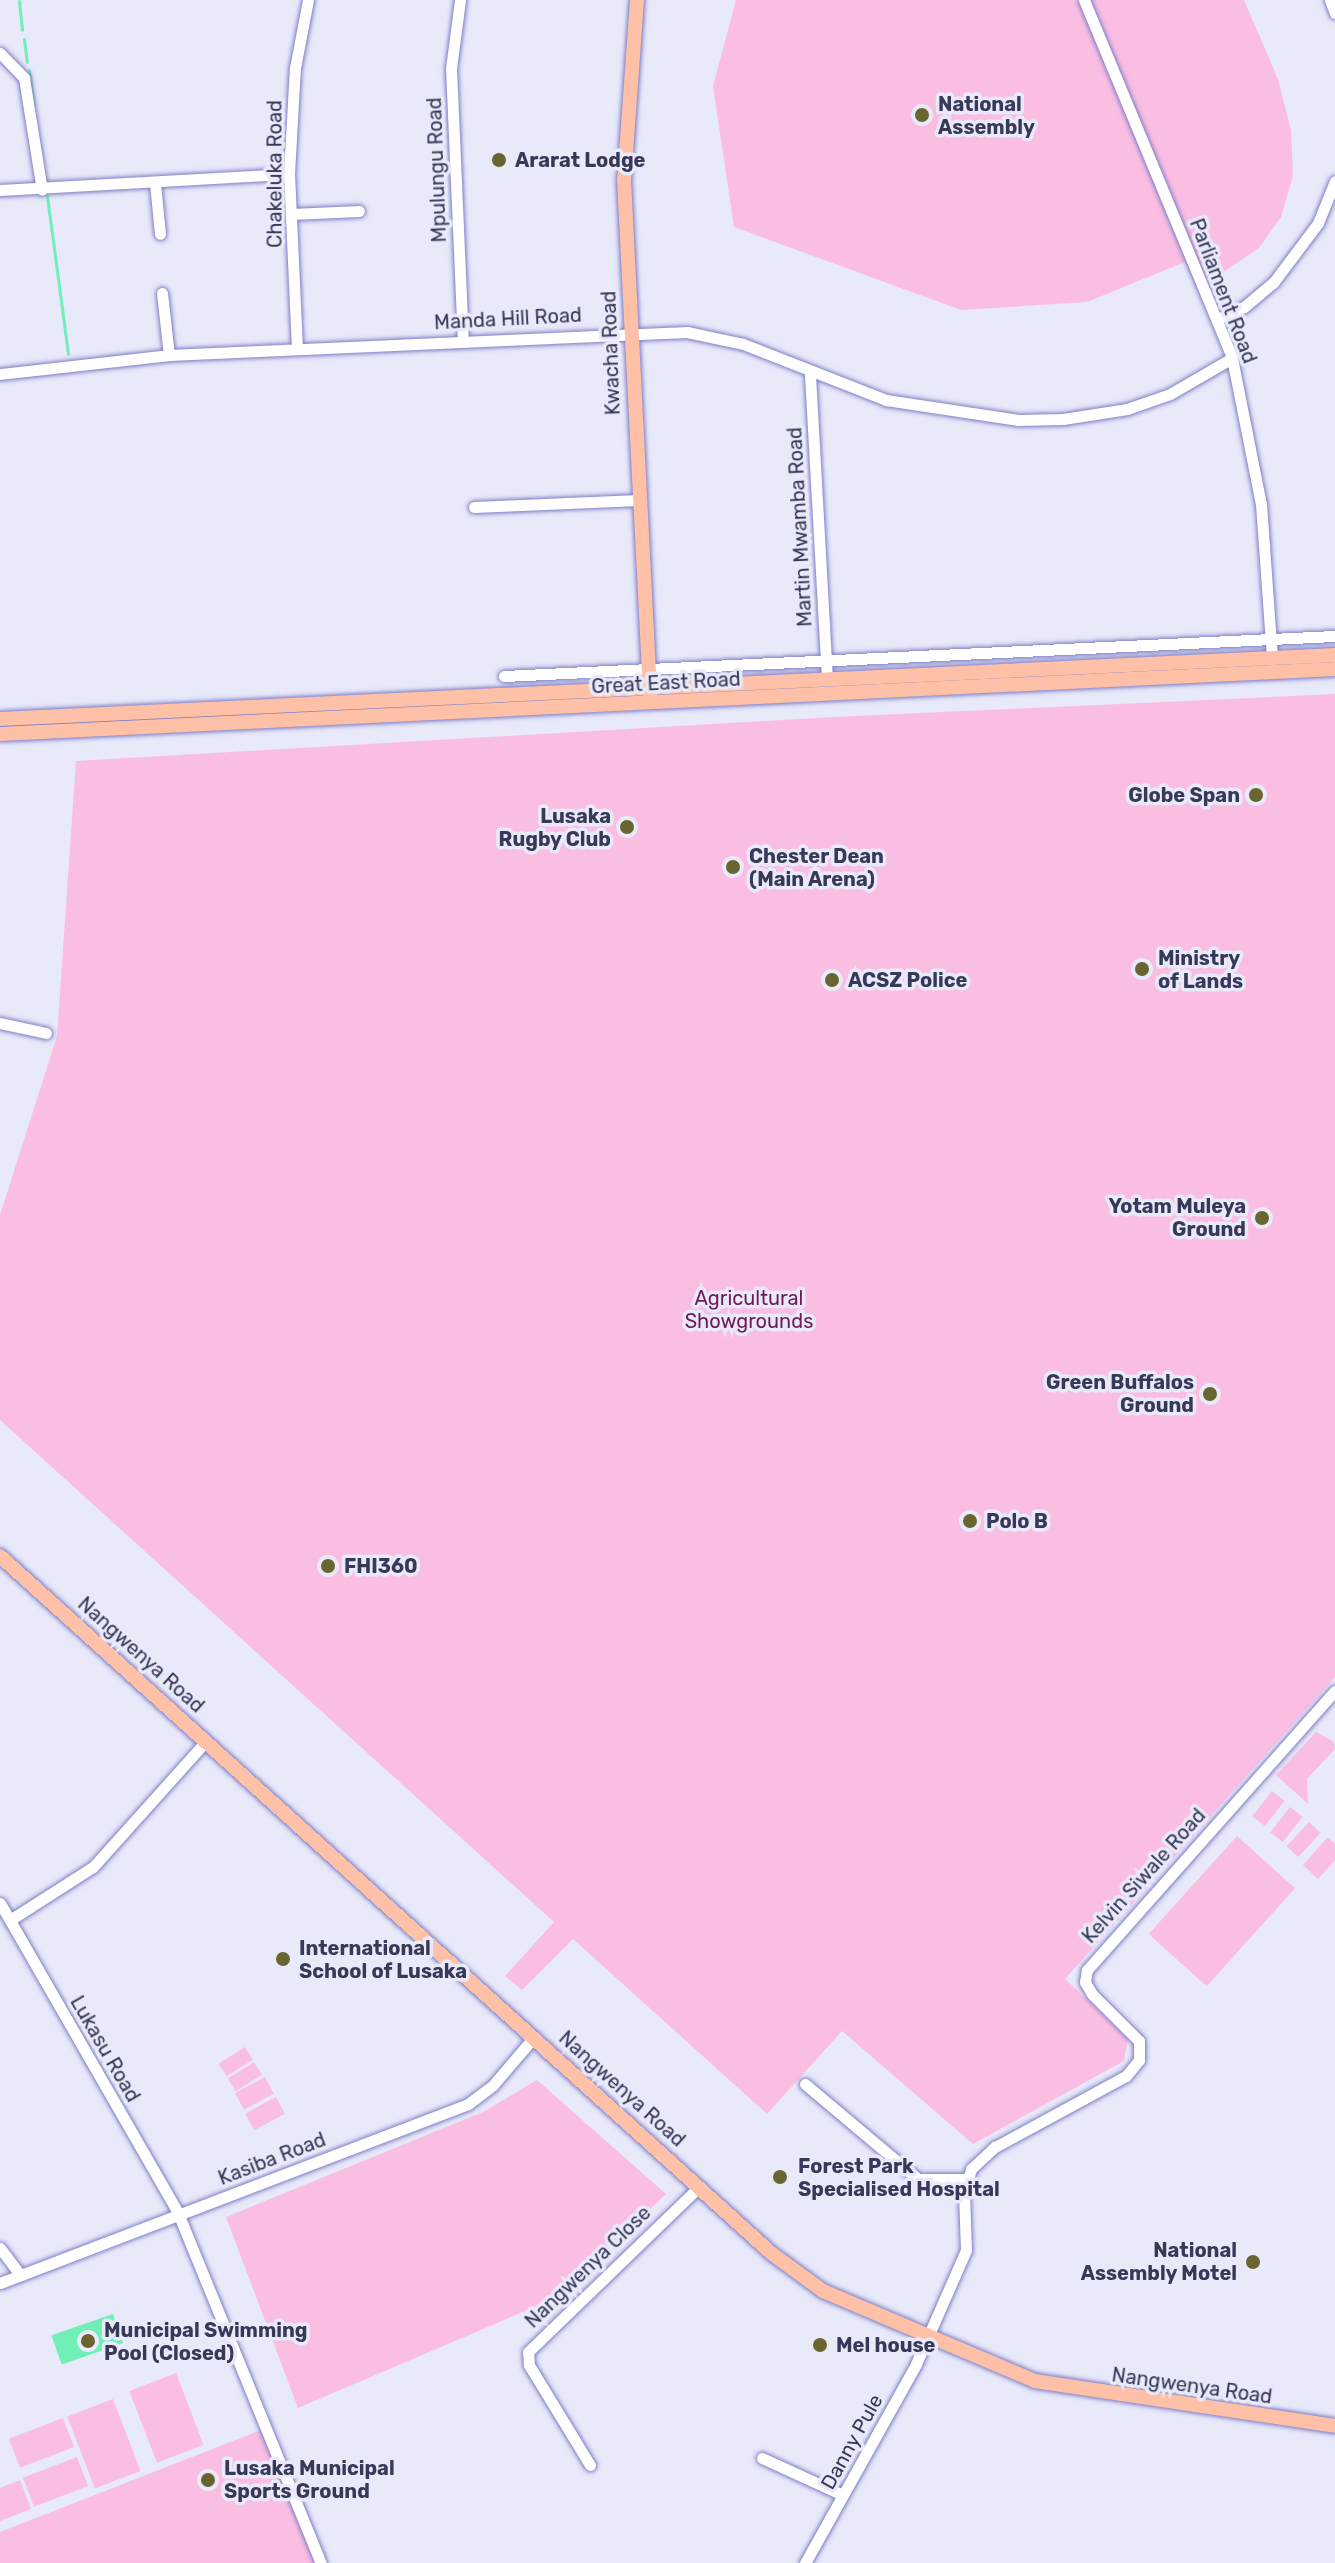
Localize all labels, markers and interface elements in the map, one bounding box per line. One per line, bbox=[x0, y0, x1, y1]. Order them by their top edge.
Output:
place label: National Assembly bbox=[938, 92, 1035, 139]
street label: Mpulungu Road bbox=[422, 97, 452, 243]
street label: Chakeluka Road bbox=[263, 100, 287, 248]
marker: National Assembly bbox=[913, 106, 931, 124]
place label: Ararat Lodge bbox=[515, 148, 645, 172]
marker: Ararat Lodge bbox=[490, 151, 508, 169]
street label: Parliament Road bbox=[1184, 215, 1262, 367]
street label: Kwacha Road bbox=[597, 290, 625, 416]
street label: Manda Hill Road bbox=[433, 303, 583, 335]
street label: Martin Mwamba Road bbox=[783, 427, 817, 627]
street label: Great East Road bbox=[591, 667, 741, 699]
place label: Globe Span bbox=[1128, 783, 1240, 807]
marker: Globe Span bbox=[1247, 786, 1265, 804]
place label: Lusaka Rugby Club bbox=[498, 804, 611, 851]
marker: Lusaka Rugby Club bbox=[618, 818, 636, 836]
place label: Chester Dean (Main Arena) bbox=[749, 844, 884, 891]
marker: Chester Dean (Main Arena) bbox=[724, 858, 742, 876]
place label: Ministry of Lands bbox=[1158, 946, 1244, 993]
marker: Ministry of Lands bbox=[1133, 960, 1151, 978]
place label: ACSZ Police bbox=[848, 968, 967, 992]
marker: ACSZ Police bbox=[823, 971, 841, 989]
place label: Yotam Muleya Ground bbox=[1108, 1194, 1246, 1241]
marker: Yotam Muleya Ground bbox=[1253, 1209, 1271, 1227]
park label: Agricultural Showgrounds bbox=[685, 1286, 813, 1333]
place label: Green Buffalos Ground bbox=[1046, 1370, 1194, 1417]
marker: Green Buffalos Ground bbox=[1201, 1385, 1219, 1403]
place label: Polo B bbox=[986, 1509, 1048, 1533]
marker: Polo B bbox=[961, 1512, 979, 1530]
place label: FHI360 bbox=[344, 1554, 418, 1578]
marker: FHI360 bbox=[319, 1557, 337, 1575]
street label: Nangwenya Road bbox=[73, 1592, 209, 1718]
street label: Kelvin Siwale Road bbox=[1077, 1804, 1211, 1948]
place label: International School of Lusaka bbox=[299, 1936, 467, 1983]
marker: International School of Lusaka bbox=[274, 1950, 292, 1968]
street label: Lukasu Road bbox=[65, 1992, 145, 2106]
street label: Nangwenya Road bbox=[554, 2026, 690, 2152]
street label: Kasiba Road bbox=[215, 2128, 329, 2190]
place label: Forest Park Specialised Hospital bbox=[798, 2154, 1000, 2201]
marker: Forest Park Specialised Hospital bbox=[769, 2166, 791, 2188]
street label: Nangwenya Close bbox=[520, 2201, 656, 2333]
place label: National Assembly Motel bbox=[1080, 2238, 1237, 2285]
marker: National Assembly Motel bbox=[1244, 2253, 1262, 2271]
place label: Municipal Swimming Pool (Closed) bbox=[104, 2318, 308, 2365]
marker: Municipal Swimming Pool (Closed) bbox=[79, 2332, 97, 2350]
place label: Mel house bbox=[836, 2333, 935, 2357]
marker: Mel house bbox=[811, 2336, 829, 2354]
street label: Nangwenya Road bbox=[1110, 2363, 1274, 2409]
street label: Danny Pule bbox=[816, 2390, 888, 2494]
place label: Lusaka Municipal Sports Ground bbox=[224, 2456, 395, 2503]
marker: Lusaka Municipal Sports Ground bbox=[199, 2471, 217, 2489]

